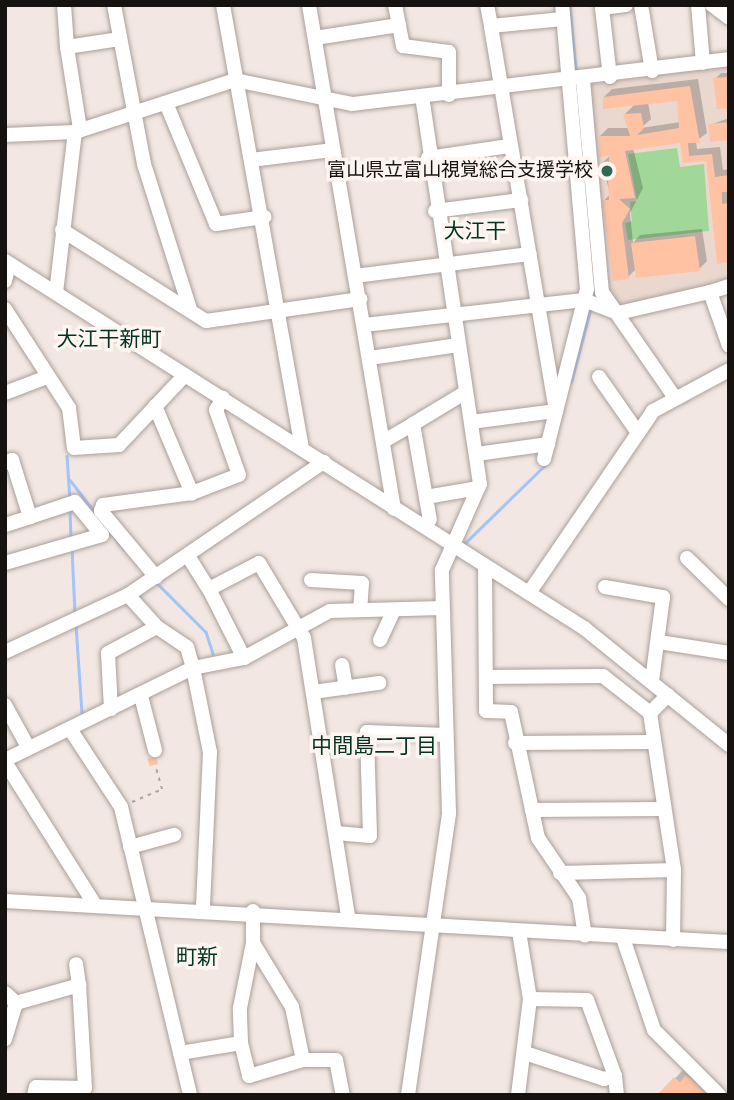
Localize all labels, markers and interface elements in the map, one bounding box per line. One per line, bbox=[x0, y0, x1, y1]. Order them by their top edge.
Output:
place label: 富山県立富山視覚総合支援学校 bbox=[327, 160, 593, 182]
marker: 富山県立富山視覚総合支援学校 bbox=[599, 163, 615, 179]
district label: 大江干 bbox=[444, 218, 506, 244]
district label: 大江干新町 bbox=[57, 326, 161, 352]
district label: 中間島二丁目 bbox=[311, 733, 437, 759]
district label: 町新 bbox=[176, 944, 218, 970]

